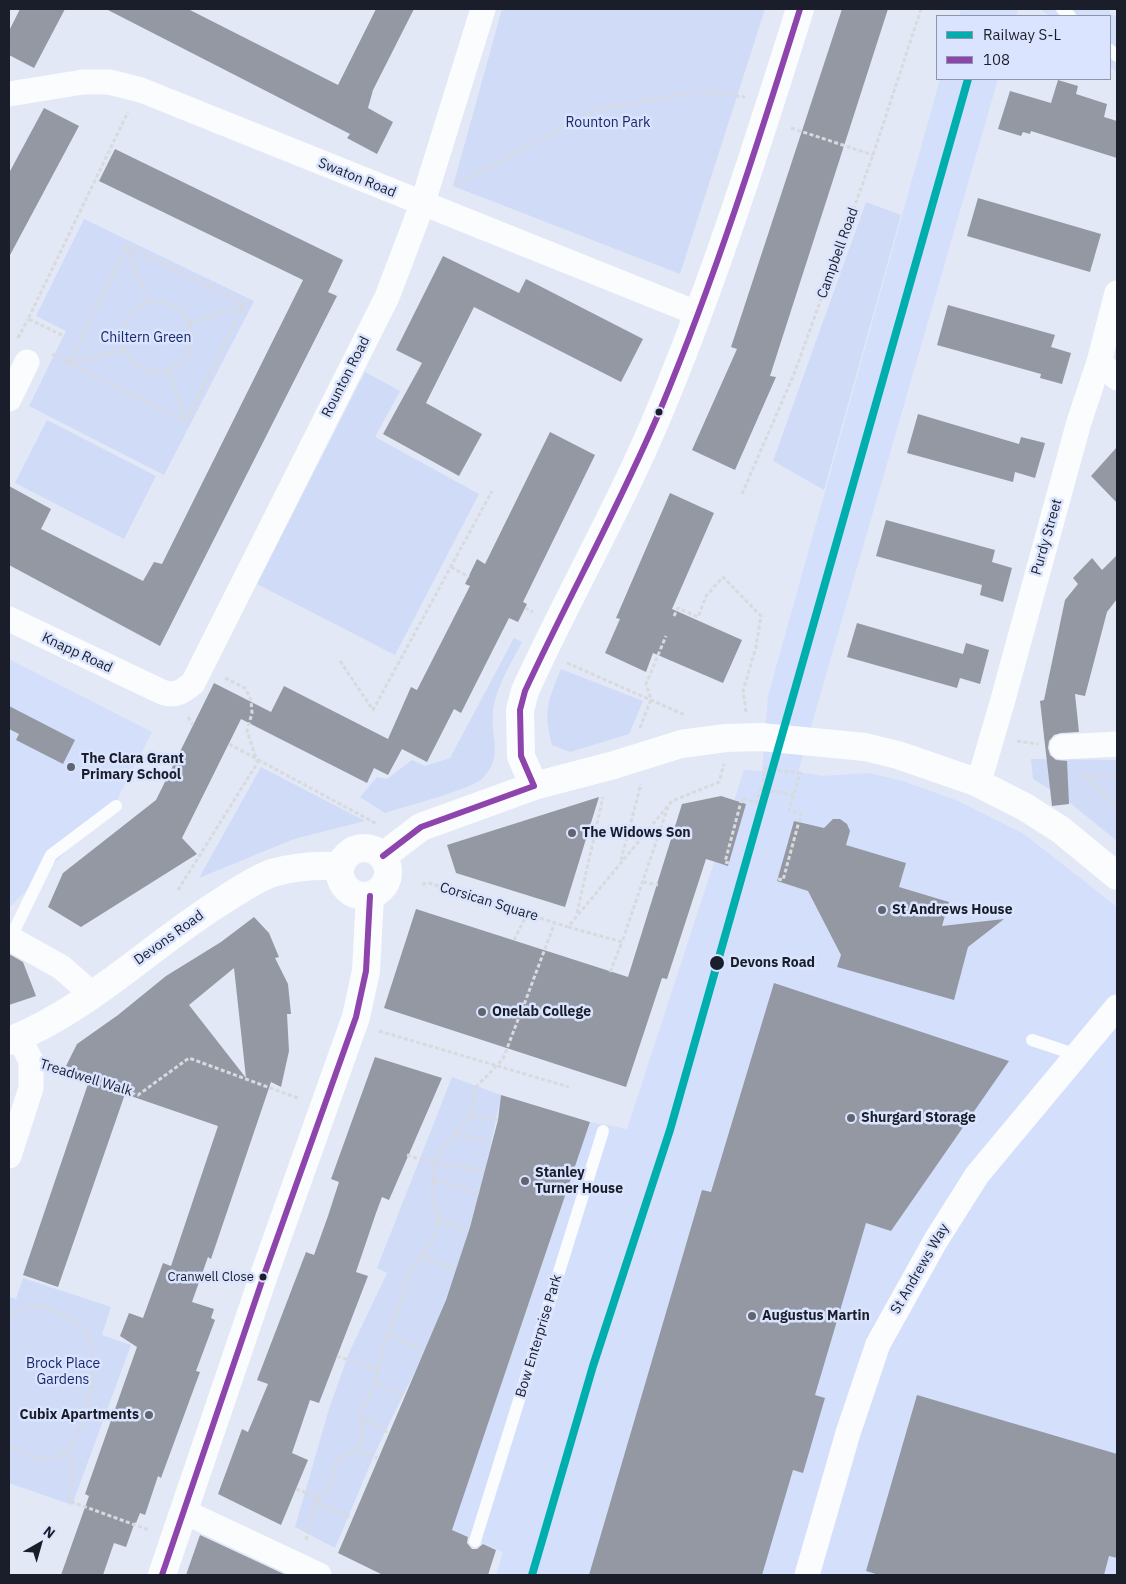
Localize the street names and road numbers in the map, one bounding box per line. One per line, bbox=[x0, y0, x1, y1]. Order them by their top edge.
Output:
street label: Swaton Road bbox=[316, 155, 398, 201]
street label: Campbell Road bbox=[814, 205, 862, 301]
street label: Rounton Road bbox=[318, 334, 374, 420]
street label: Purdy Street bbox=[1028, 497, 1066, 577]
street label: Knapp Road bbox=[39, 629, 115, 677]
street label: Corsican Square bbox=[438, 879, 540, 925]
street label: Devons Road bbox=[131, 907, 207, 969]
street label: Treadwell Walk bbox=[38, 1056, 134, 1100]
street label: St Andrews Way bbox=[887, 1221, 953, 1317]
street label: Bow Enterprise Park bbox=[512, 1273, 566, 1399]

